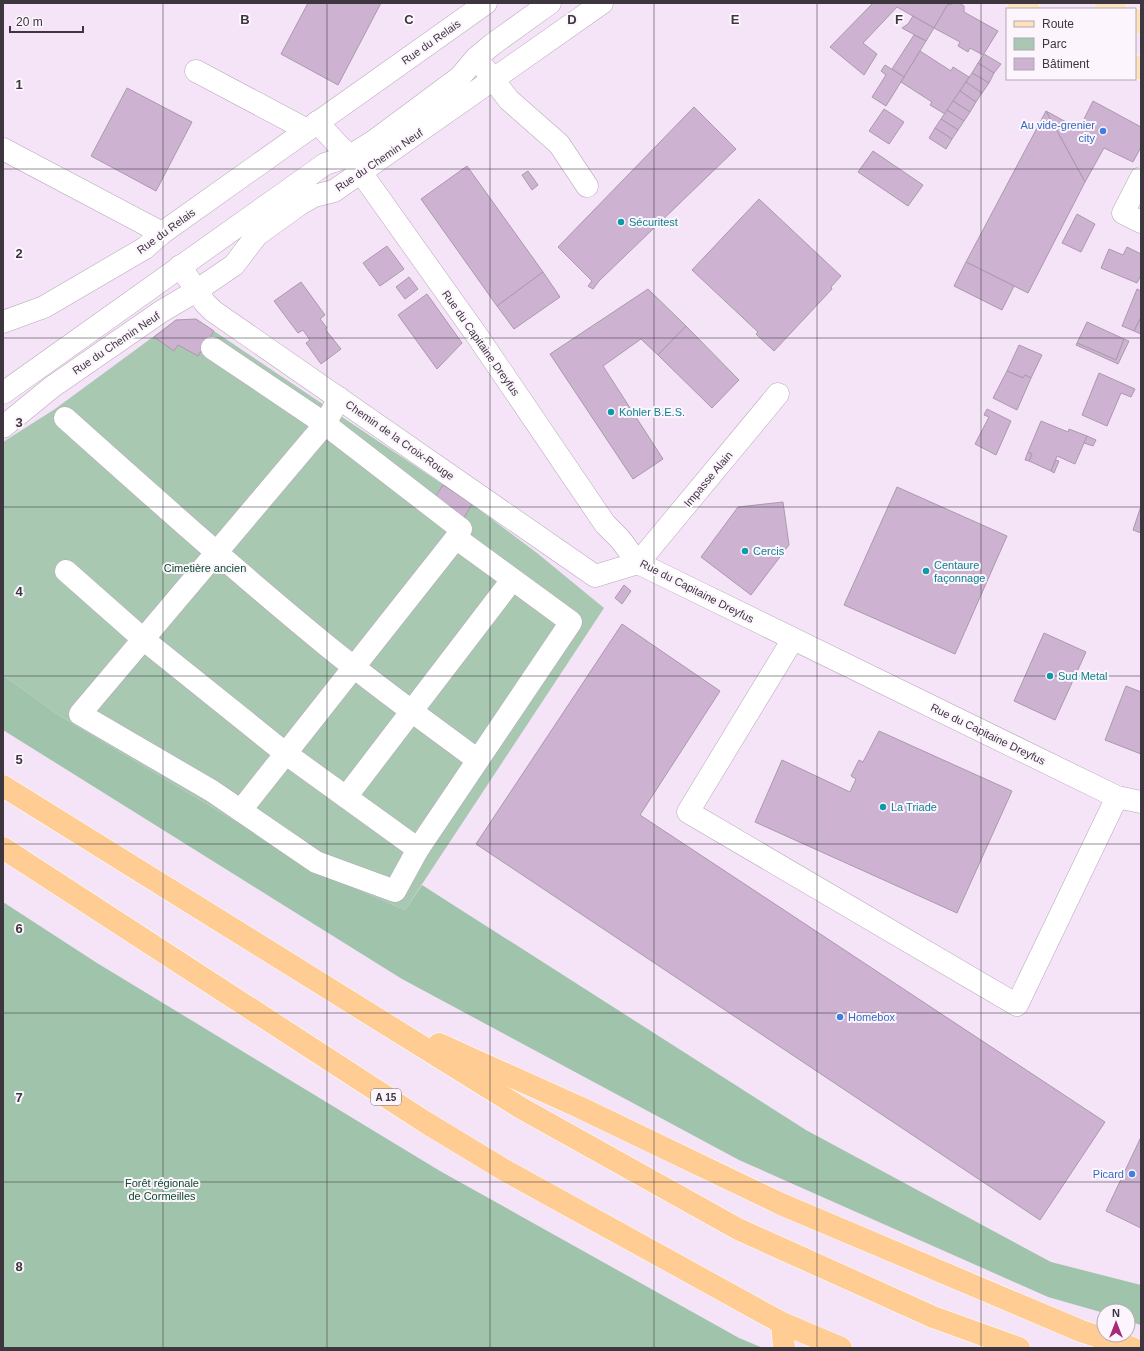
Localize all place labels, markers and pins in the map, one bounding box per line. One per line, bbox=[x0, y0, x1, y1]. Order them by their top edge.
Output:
place label: Au vide-grenier city bbox=[1020, 119, 1096, 144]
marker: Au vide-grenier city bbox=[1098, 126, 1108, 136]
place label: Sécuritest bbox=[629, 216, 678, 228]
marker: Sécuritest bbox=[616, 217, 626, 227]
place label: Kohler B.E.S. bbox=[619, 406, 685, 418]
marker: Kohler B.E.S. bbox=[606, 407, 616, 417]
place label: Cercis bbox=[753, 545, 785, 557]
marker: Cercis bbox=[740, 546, 750, 556]
place label: Centaure façonnage bbox=[934, 559, 985, 584]
marker: Centaure façonnage bbox=[921, 566, 931, 576]
place label: Sud Metal bbox=[1058, 670, 1108, 682]
marker: Sud Metal bbox=[1045, 671, 1055, 681]
place label: La Triade bbox=[891, 801, 937, 813]
marker: La Triade bbox=[878, 802, 888, 812]
place label: Homebox bbox=[848, 1011, 896, 1023]
marker: Homebox bbox=[835, 1012, 845, 1022]
place label: Picard bbox=[1093, 1168, 1124, 1180]
marker: Picard bbox=[1127, 1169, 1137, 1179]

